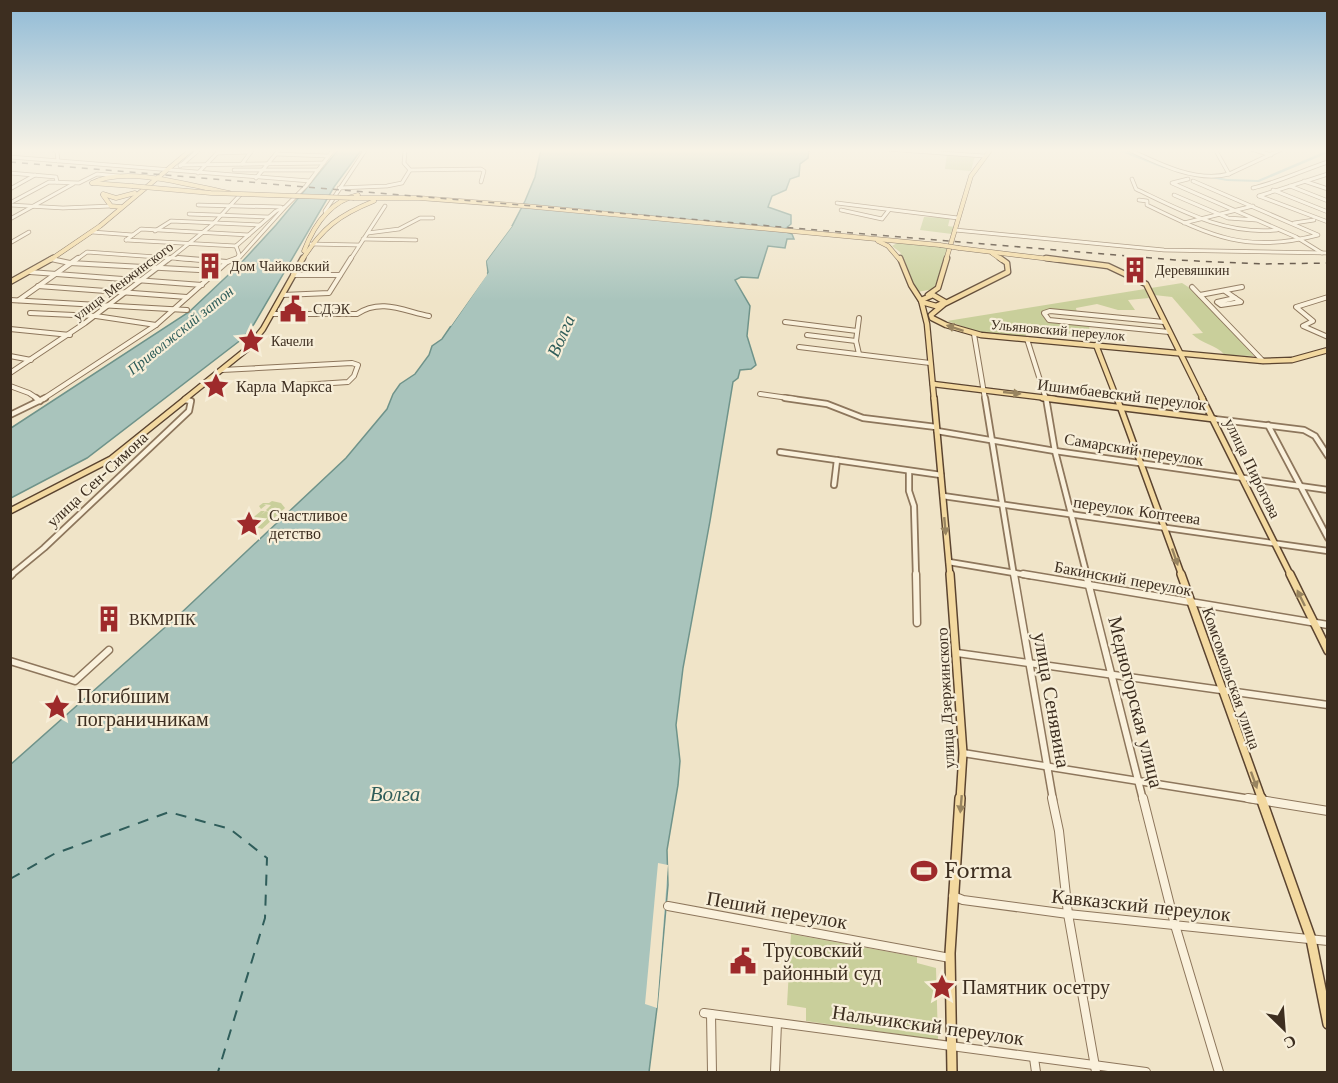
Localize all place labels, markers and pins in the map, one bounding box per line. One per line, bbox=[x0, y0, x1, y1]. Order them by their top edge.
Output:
building icon: Дом Чайковский bbox=[195, 251, 225, 281]
building icon: Деревяшкин bbox=[1120, 255, 1150, 285]
place label: Дом Чайковский bbox=[230, 257, 330, 275]
place label: Деревяшкин bbox=[1155, 261, 1230, 279]
public building icon: СДЭК bbox=[278, 294, 308, 324]
place label: СДЭК bbox=[313, 300, 351, 318]
place icon: Качели bbox=[236, 326, 266, 356]
place label: Качели bbox=[271, 332, 314, 350]
place icon: Карла Маркса bbox=[201, 371, 231, 401]
place label: Карла Маркса bbox=[236, 376, 332, 396]
place label: Счастливое детство bbox=[269, 505, 348, 543]
place icon: Счастливое детство bbox=[234, 509, 264, 539]
building icon: ВКМРПК bbox=[94, 604, 124, 634]
place label: ВКМРПК bbox=[129, 609, 196, 629]
place label: Погибшим пограничникам bbox=[77, 684, 209, 731]
place icon: Погибшим пограничникам bbox=[42, 692, 72, 722]
sports icon: Forma bbox=[909, 856, 939, 886]
place label: Forma bbox=[944, 859, 1013, 883]
place label: Трусовский районный суд bbox=[763, 938, 881, 985]
public building icon: Трусовский районный суд bbox=[728, 946, 758, 976]
place icon: Памятник осетру bbox=[927, 972, 957, 1002]
place label: Памятник осетру bbox=[962, 975, 1110, 999]

